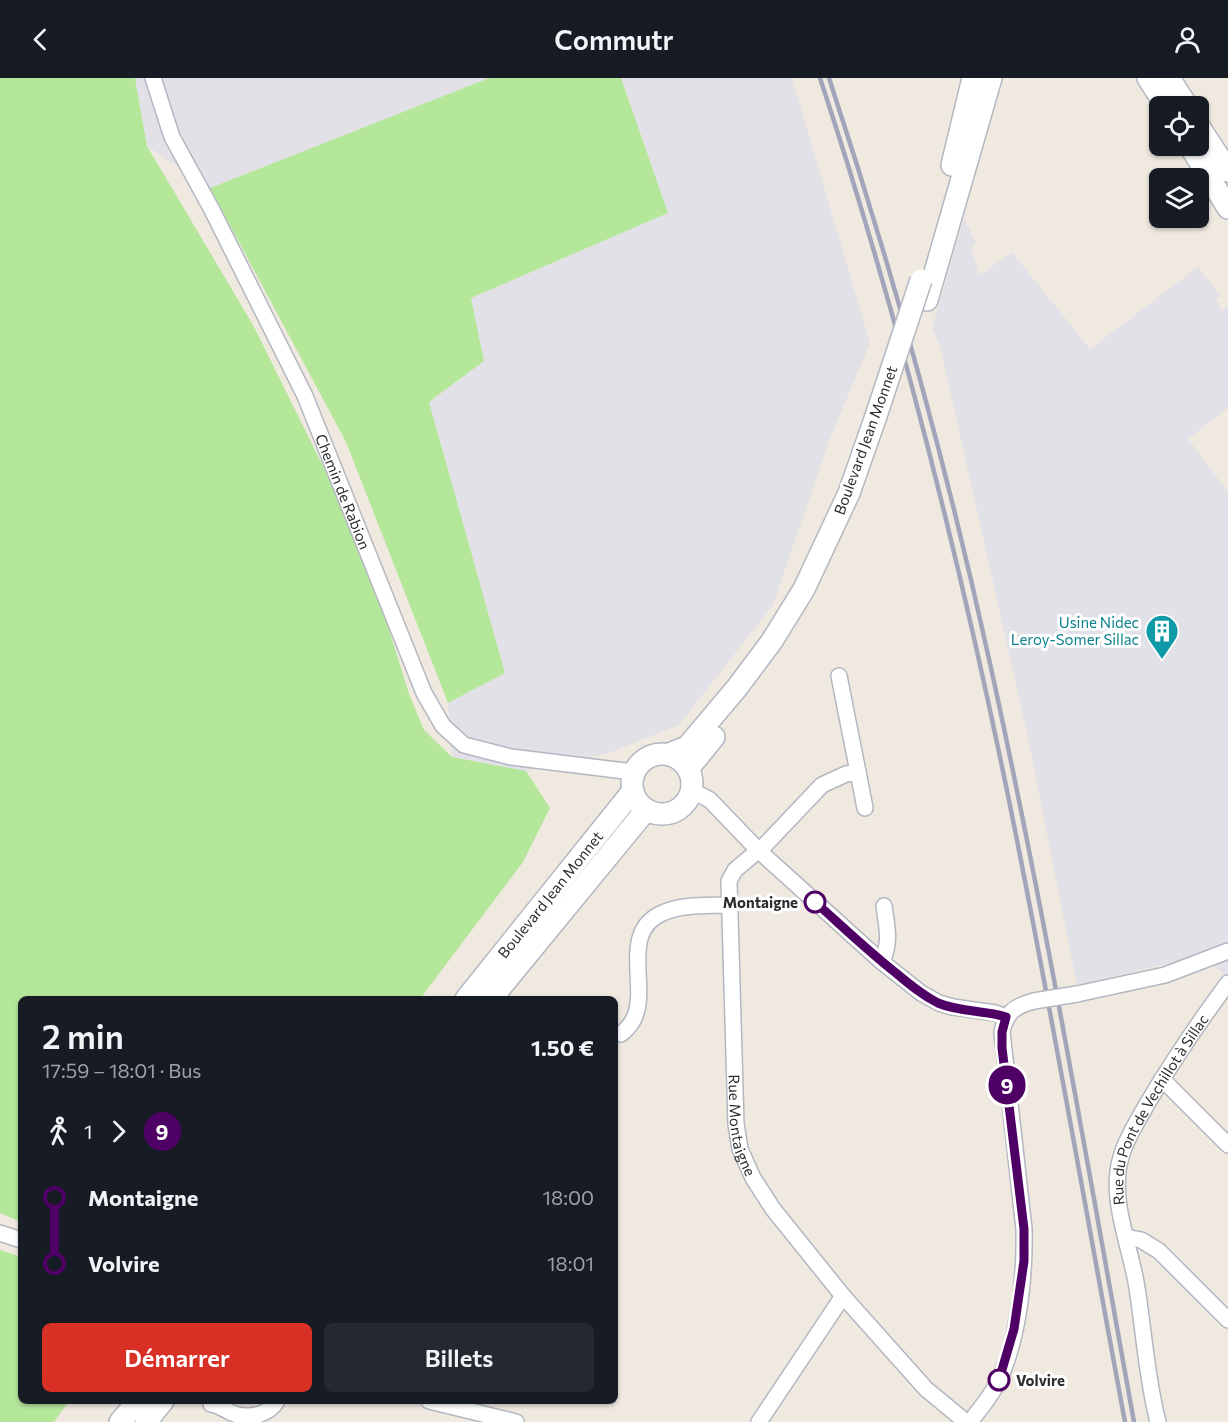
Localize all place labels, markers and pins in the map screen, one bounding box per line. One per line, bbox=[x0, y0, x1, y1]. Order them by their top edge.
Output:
place label: Usine Nidec Leroy-Somer Sillac bbox=[1011, 613, 1139, 648]
building icon: Usine Nidec Leroy-Somer Sillac bbox=[1144, 613, 1180, 660]
marker: Montaigne bbox=[804, 891, 826, 913]
place label: Montaigne bbox=[723, 893, 798, 911]
marker: Volvire bbox=[988, 1369, 1010, 1391]
place label: Volvire bbox=[1016, 1371, 1065, 1389]

